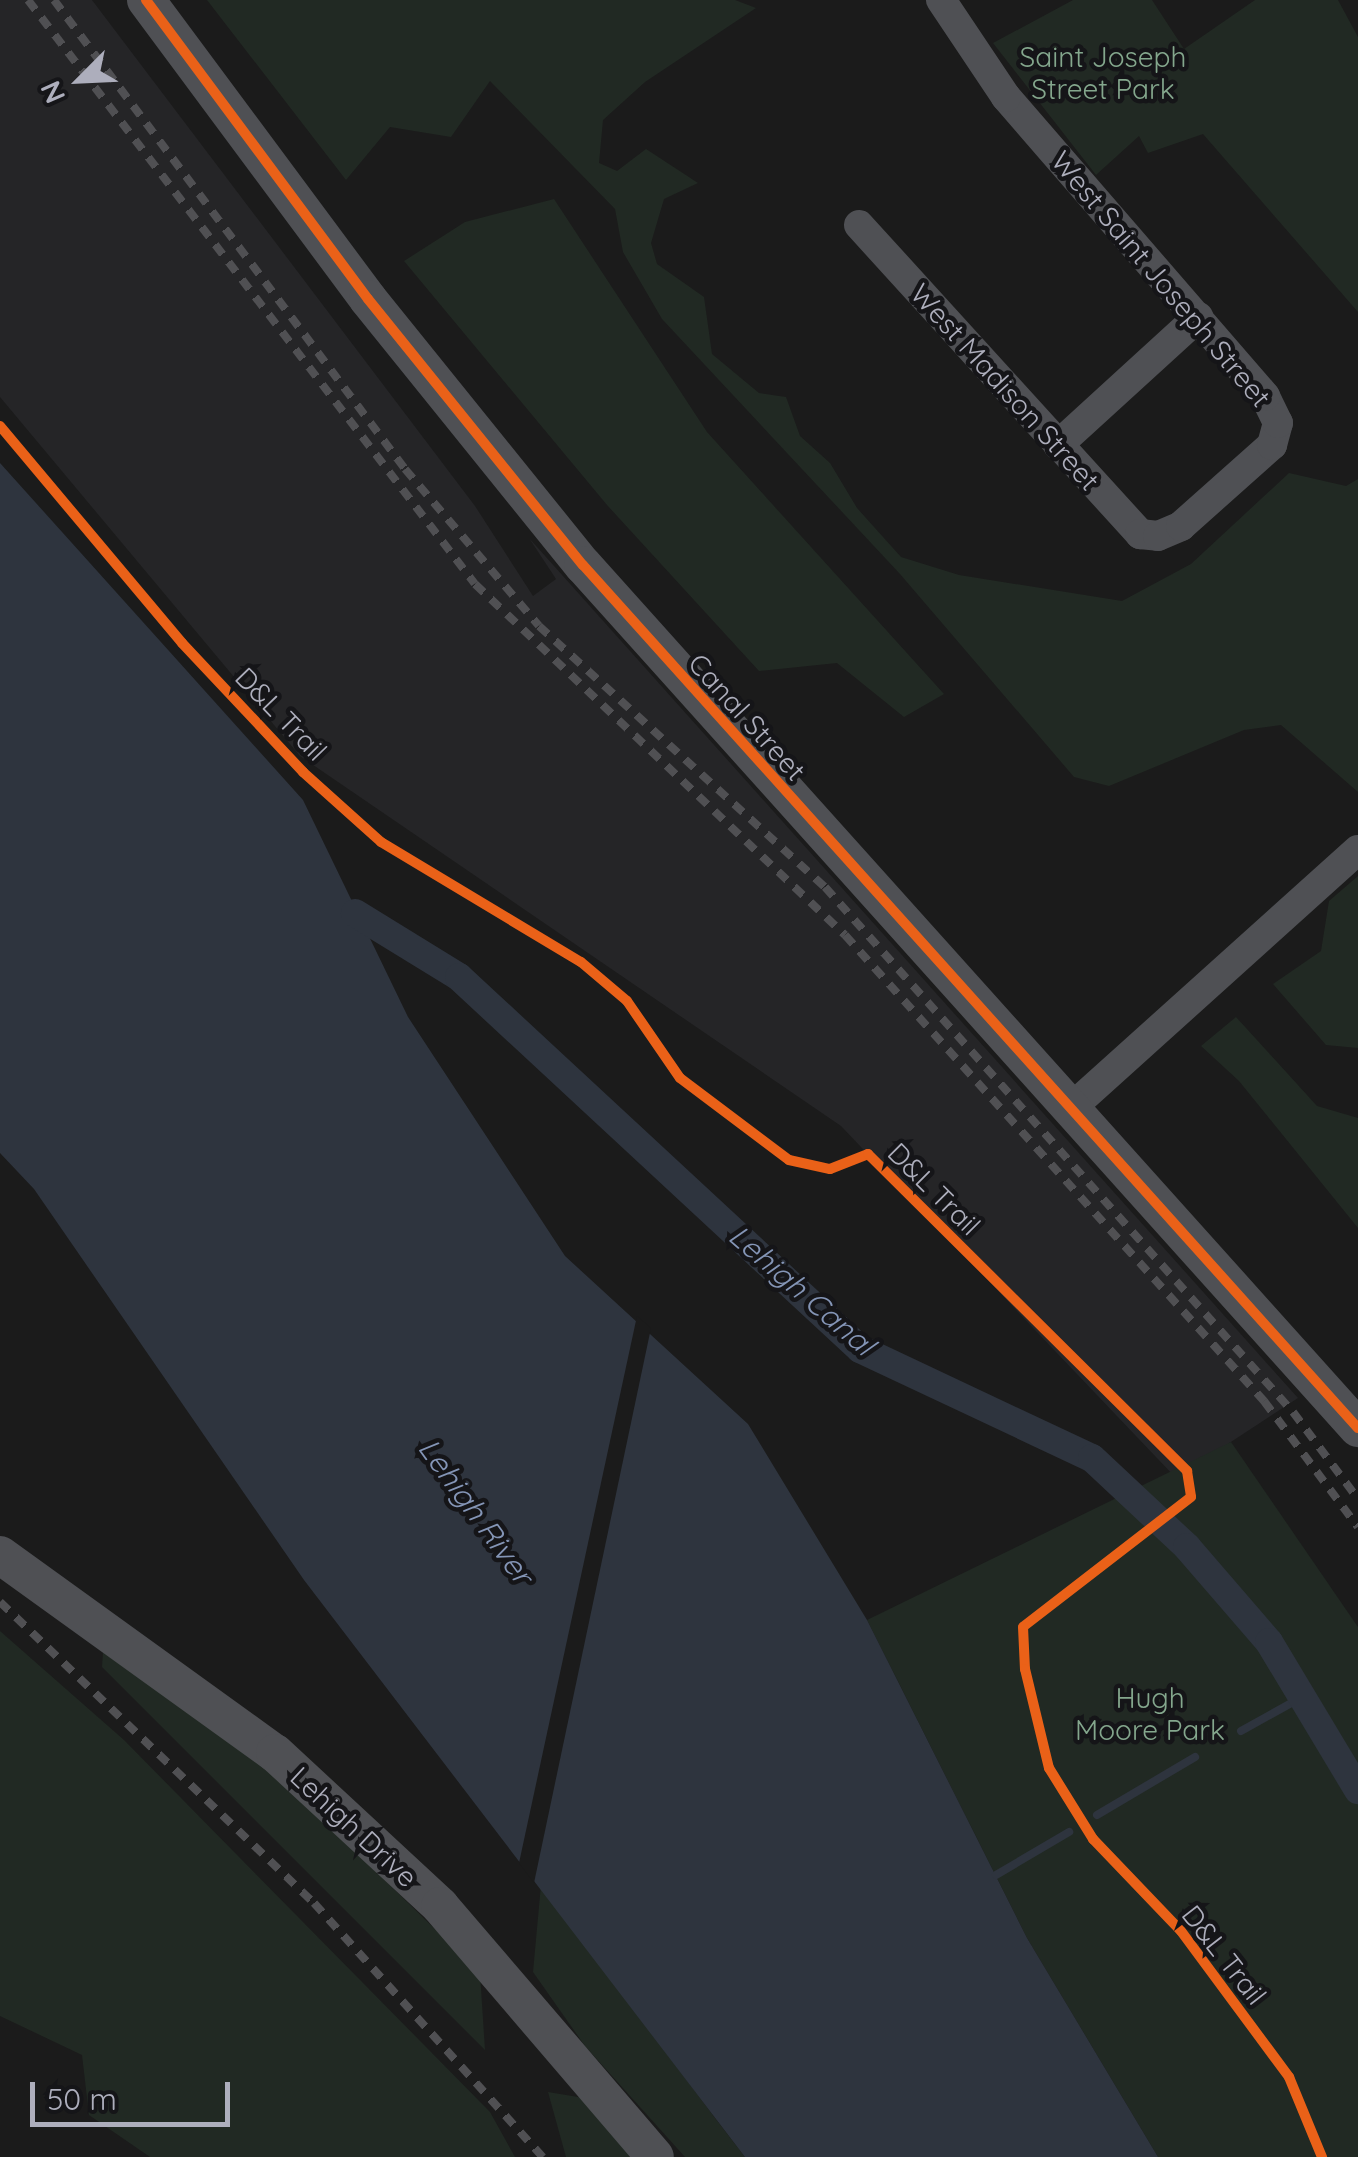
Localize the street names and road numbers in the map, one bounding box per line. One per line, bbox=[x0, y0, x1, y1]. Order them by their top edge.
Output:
street label: West Saint Joseph Street bbox=[1044, 144, 1278, 414]
street label: West Madison Street bbox=[903, 277, 1107, 497]
street label: Canal Street bbox=[681, 647, 813, 787]
street label: D&L Trail bbox=[228, 660, 334, 768]
street label: D&L Trail bbox=[881, 1136, 987, 1242]
street label: Lehigh Drive bbox=[284, 1760, 424, 1894]
street label: D&L Trail bbox=[1175, 1899, 1273, 2011]

